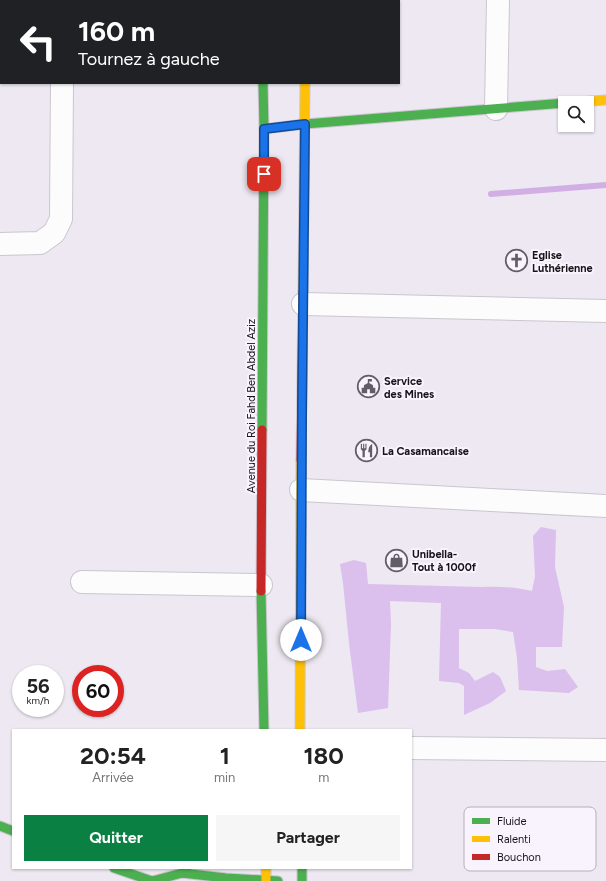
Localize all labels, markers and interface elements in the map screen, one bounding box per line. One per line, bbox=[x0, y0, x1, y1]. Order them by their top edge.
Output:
text: 160 m bbox=[78, 14, 155, 48]
icon: left bbox=[12, 16, 64, 68]
text: Tournez à gauche bbox=[78, 48, 220, 70]
map controls bbox=[558, 96, 594, 132]
button: search bbox=[558, 96, 594, 132]
pin bbox=[247, 157, 281, 191]
icon: arrive bbox=[253, 163, 275, 185]
church icon: Eglise Luthérienne bbox=[504, 248, 530, 274]
place label: Eglise Luthérienne bbox=[532, 249, 593, 275]
street label: Avenue du Roi Fahd Ben Abdel Aziz bbox=[245, 319, 258, 493]
public building icon: Service des Mines bbox=[355, 374, 381, 400]
place label: Service des Mines bbox=[384, 375, 434, 401]
restaurant icon: La Casamancaise bbox=[353, 438, 379, 464]
place label: La Casamancaise bbox=[382, 445, 469, 458]
shop icon: Unibella- Tout à 1000f bbox=[383, 547, 409, 573]
place label: Unibella- Tout à 1000f bbox=[412, 548, 477, 574]
position arrow bbox=[280, 619, 322, 661]
speed limit sign: 60 bbox=[72, 665, 124, 717]
text: 56 bbox=[26, 674, 50, 698]
text: km/h bbox=[27, 694, 49, 707]
text: 20:54 bbox=[80, 741, 146, 770]
text: 1 bbox=[220, 741, 230, 770]
text: 180 bbox=[303, 741, 344, 770]
text: Arrivée bbox=[92, 770, 134, 785]
text: min bbox=[214, 770, 235, 785]
text: m bbox=[318, 770, 329, 785]
legend bbox=[464, 807, 596, 871]
button: Quitter bbox=[24, 815, 208, 861]
button: Partager bbox=[216, 815, 400, 861]
text: Fluide bbox=[497, 815, 527, 828]
text: Ralenti bbox=[497, 833, 531, 846]
text: Bouchon bbox=[497, 851, 541, 864]

